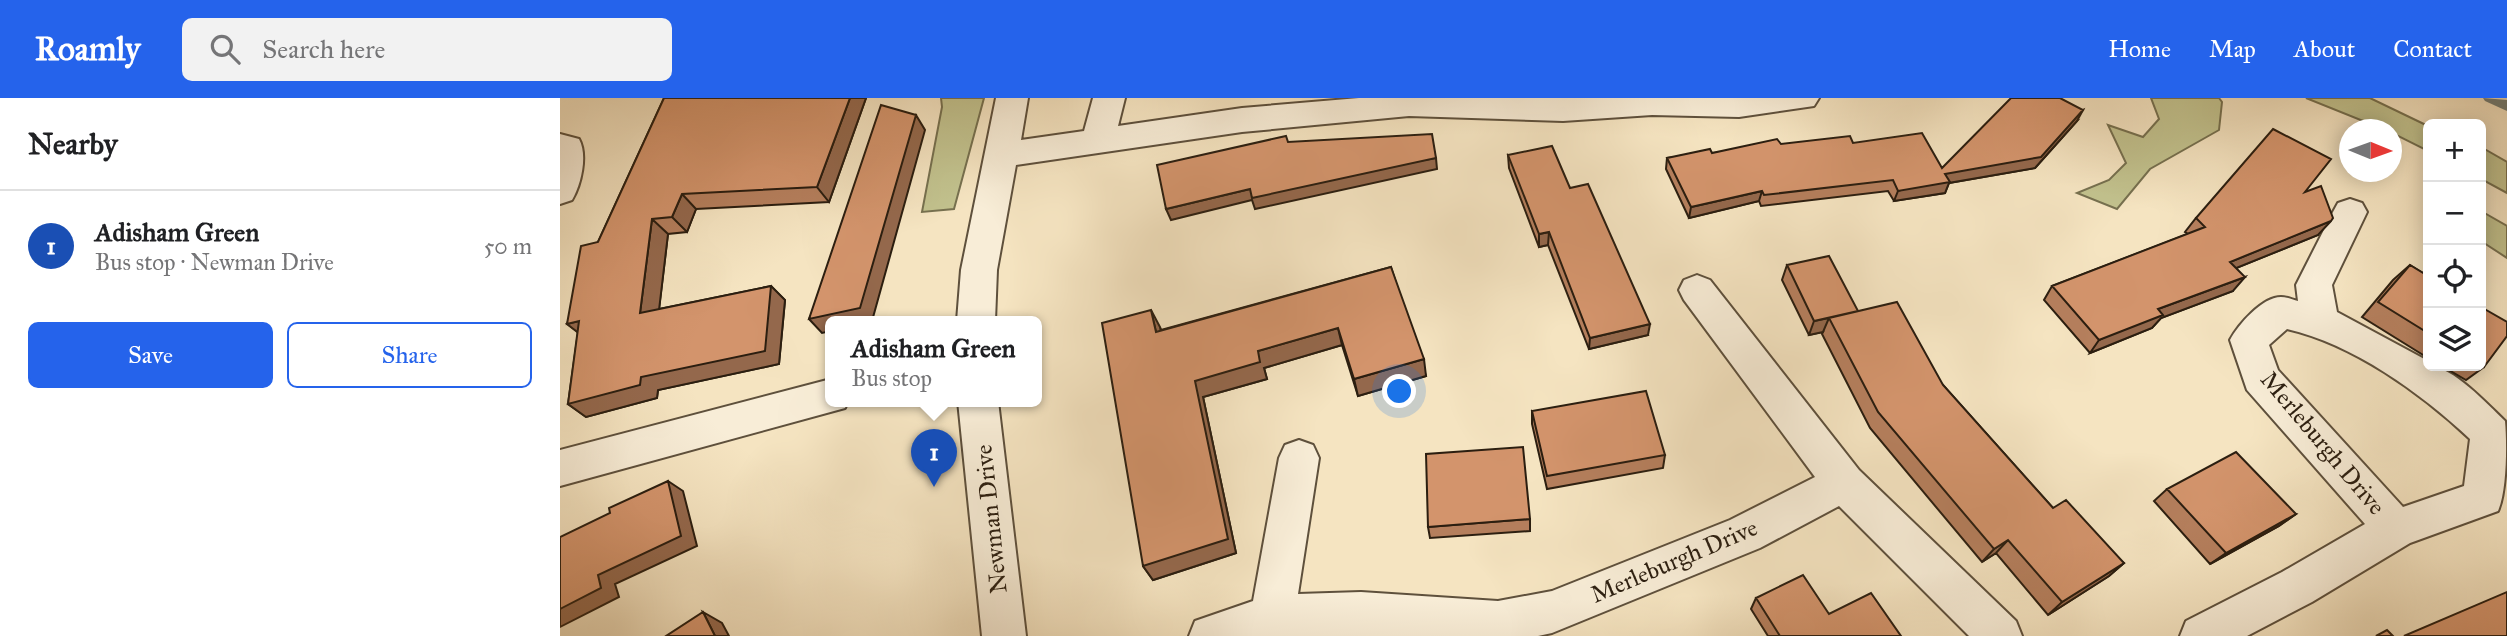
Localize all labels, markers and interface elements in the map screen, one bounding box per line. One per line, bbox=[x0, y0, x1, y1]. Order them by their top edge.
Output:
search box bbox=[182, 18, 672, 81]
text: Roamly bbox=[35, 29, 140, 69]
icon: search bbox=[206, 30, 244, 68]
text: Search here bbox=[262, 33, 385, 65]
text: Home bbox=[2108, 34, 2171, 64]
text: Map bbox=[2209, 34, 2256, 64]
text: About bbox=[2294, 34, 2355, 64]
text: Contact bbox=[2393, 34, 2472, 64]
north arrow bbox=[2339, 119, 2402, 182]
map controls bbox=[2423, 119, 2486, 371]
button: + bbox=[2423, 119, 2486, 182]
text: Nearby bbox=[28, 126, 118, 162]
button: − bbox=[2423, 182, 2486, 245]
text: Adisham Green bbox=[95, 216, 259, 248]
text: 1 bbox=[46, 232, 56, 260]
text: 50 m bbox=[484, 232, 532, 260]
button: locate bbox=[2423, 245, 2486, 308]
text: Bus stop · Newman Drive bbox=[95, 248, 334, 276]
button: layers bbox=[2423, 308, 2486, 371]
popup bbox=[825, 316, 1042, 407]
button: Save bbox=[28, 322, 273, 388]
button: Share bbox=[287, 322, 532, 388]
text: Adisham Green bbox=[851, 332, 1016, 364]
text: Bus stop bbox=[851, 364, 932, 392]
street label: Merleburgh Drive bbox=[2254, 365, 2392, 521]
your location bbox=[1382, 374, 1416, 408]
pin: 1 bbox=[911, 429, 957, 487]
street label: Newman Drive bbox=[968, 443, 1014, 595]
street label: Merleburgh Drive bbox=[1586, 512, 1762, 610]

